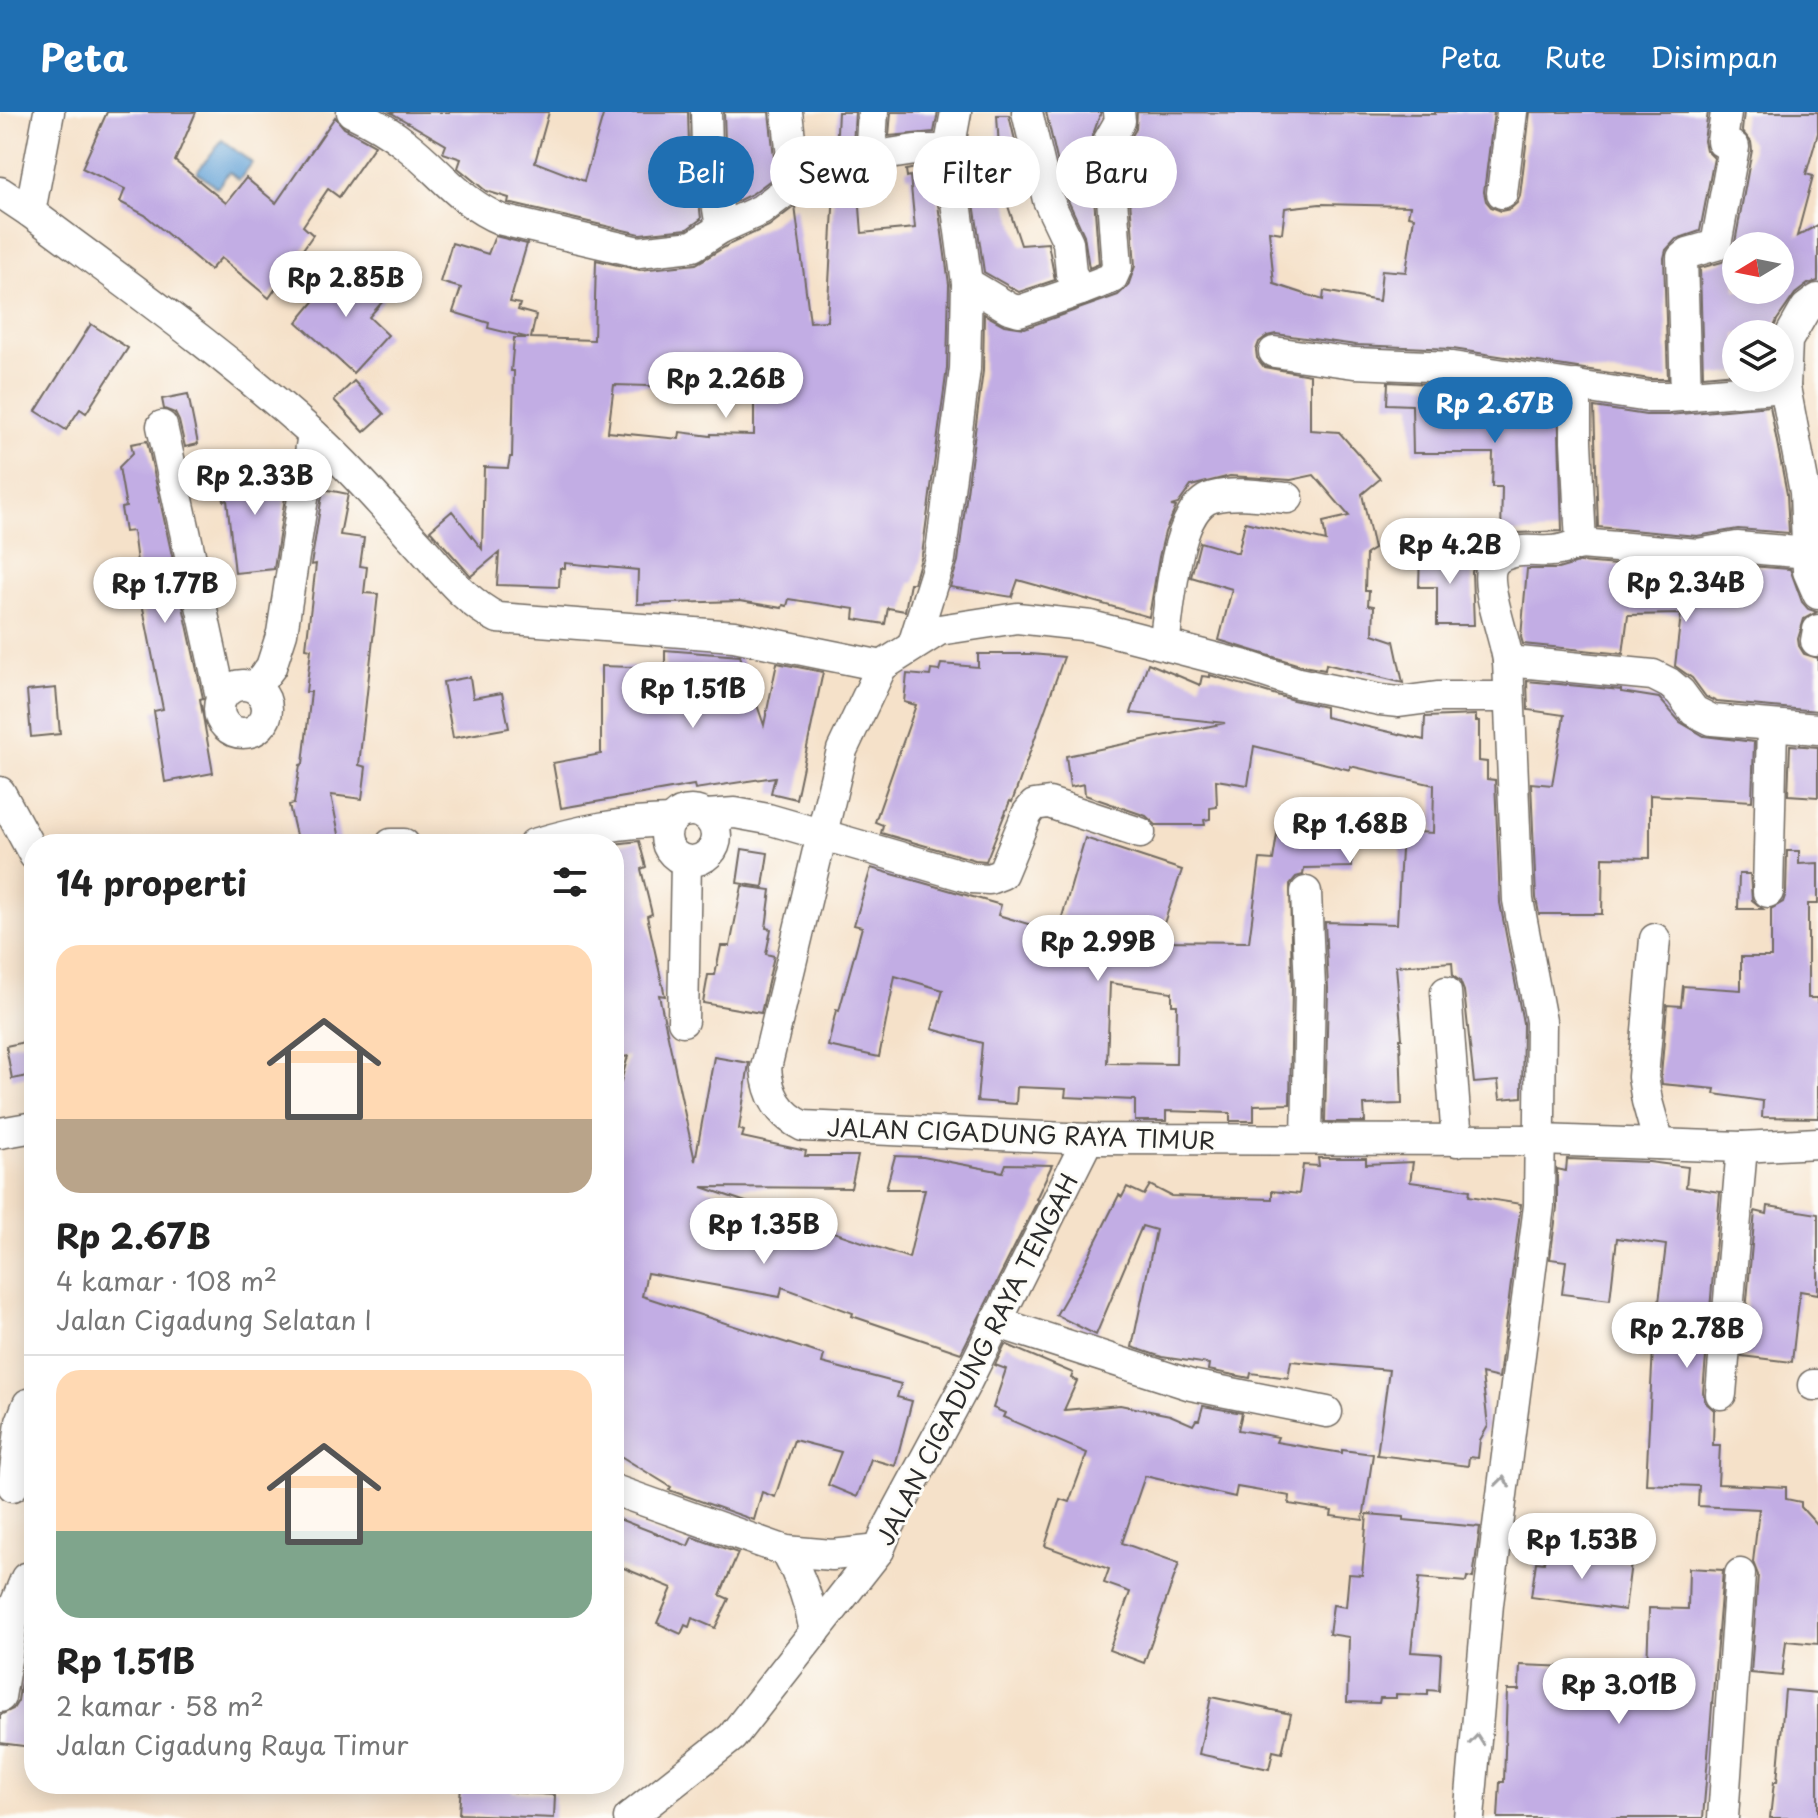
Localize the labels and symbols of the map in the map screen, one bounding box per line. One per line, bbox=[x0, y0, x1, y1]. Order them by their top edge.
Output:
north arrow bbox=[1722, 232, 1794, 304]
pin: Rp 2.85B bbox=[263, 251, 429, 319]
pin: Rp 2.26B bbox=[643, 352, 809, 420]
pin: Rp 2.67B bbox=[1412, 377, 1578, 445]
pin: Rp 2.33B bbox=[172, 449, 338, 517]
pin: Rp 4.2B bbox=[1376, 518, 1524, 586]
pin: Rp 2.34B bbox=[1603, 556, 1769, 624]
pin: Rp 1.77B bbox=[82, 557, 248, 625]
pin: Rp 1.51B bbox=[610, 662, 776, 730]
pin: Rp 1.68B bbox=[1267, 797, 1433, 865]
pin: Rp 2.99B bbox=[1015, 915, 1181, 983]
street label: JALAN CIGADUNG RAYA TIMUR bbox=[826, 1108, 1216, 1158]
street label: JALAN CIGADUNG RAYA TENGAH bbox=[866, 1167, 1086, 1551]
pin: Rp 1.35B bbox=[681, 1198, 847, 1266]
pin: Rp 2.78B bbox=[1604, 1302, 1770, 1370]
one-way arrow bbox=[1494, 1475, 1511, 1488]
pin: Rp 1.53B bbox=[1499, 1513, 1665, 1581]
pin: Rp 3.01B bbox=[1536, 1658, 1702, 1726]
one-way arrow bbox=[1468, 1733, 1485, 1746]

